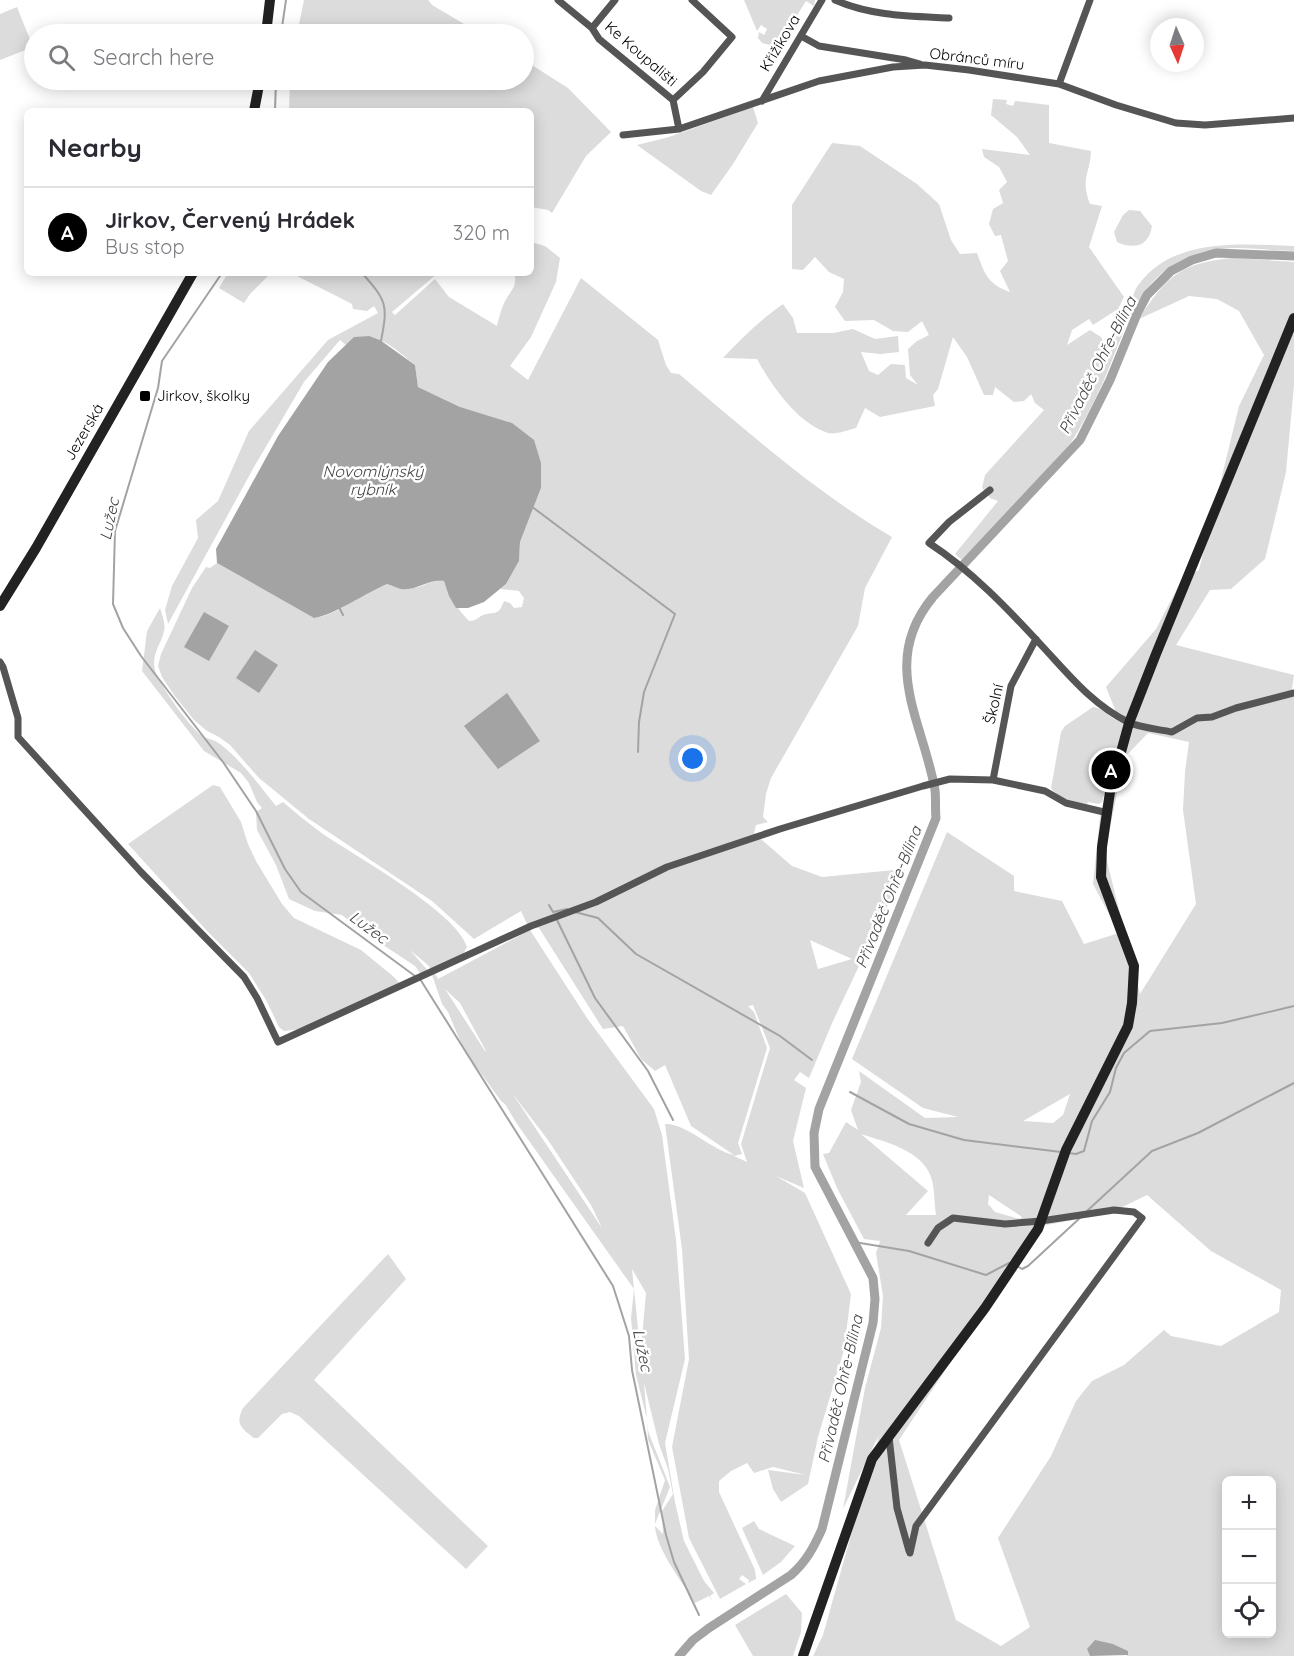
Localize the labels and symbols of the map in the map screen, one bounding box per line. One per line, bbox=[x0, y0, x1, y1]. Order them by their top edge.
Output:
street label: Křižíkova bbox=[755, 11, 804, 75]
street label: Ke Koupališti bbox=[601, 17, 682, 90]
north arrow bbox=[1150, 18, 1204, 72]
street label: Obránců míru bbox=[928, 43, 1026, 74]
water label: Přivaděč Ohře-Bílina bbox=[1054, 292, 1141, 437]
place label: Jirkov, školky bbox=[157, 386, 250, 405]
marker: Jirkov, školky bbox=[138, 389, 152, 403]
street label: Jezerská bbox=[60, 400, 107, 464]
water label: Novomlýnský rybník bbox=[323, 461, 424, 499]
water label: Lužec bbox=[95, 494, 124, 542]
street label: Školní bbox=[980, 681, 1008, 726]
your location bbox=[678, 744, 707, 773]
pin: A bbox=[1092, 748, 1130, 792]
water label: Přivaděč Ohře-Bílina bbox=[850, 822, 926, 971]
water label: Lužec bbox=[346, 906, 393, 949]
water label: Přivaděč Ohře-Bílina bbox=[813, 1312, 867, 1465]
water label: Lužec bbox=[629, 1327, 658, 1375]

